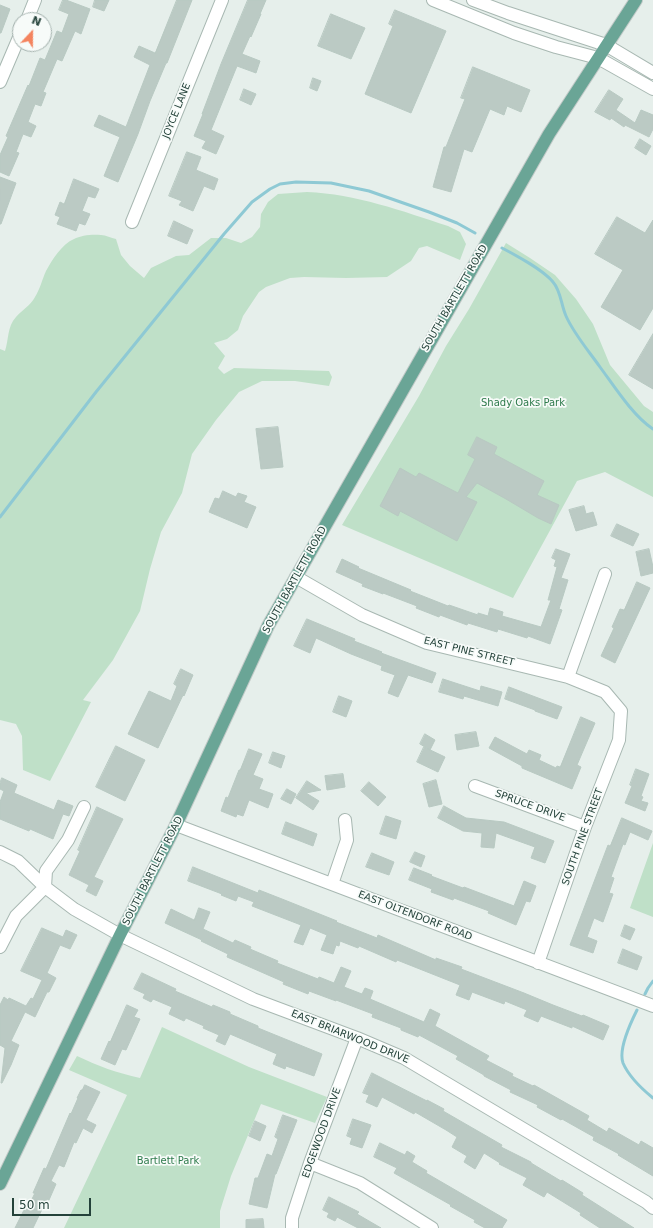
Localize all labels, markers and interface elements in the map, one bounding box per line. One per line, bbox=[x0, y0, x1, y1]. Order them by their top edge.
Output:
north arrow bbox=[12, 12, 52, 52]
text: N bbox=[30, 14, 43, 29]
street label: JOYCE LANE bbox=[160, 82, 194, 140]
street label: SOUTH BARTLETT ROAD bbox=[420, 243, 490, 353]
park label: Shady Oaks Park bbox=[481, 397, 565, 409]
street label: SOUTH BARTLETT ROAD bbox=[261, 524, 329, 636]
street label: EAST PINE STREET bbox=[422, 635, 516, 669]
street label: SOUTH PINE STREET bbox=[560, 787, 606, 887]
street label: SPRUCE DRIVE bbox=[493, 788, 567, 824]
street label: SOUTH BARTLETT ROAD bbox=[120, 815, 186, 927]
street label: EAST OLTENDORF ROAD bbox=[356, 889, 474, 943]
street label: EAST BRIARWOOD DRIVE bbox=[289, 1008, 411, 1066]
street label: EDGEWOOD DRIVE bbox=[300, 1086, 344, 1180]
park label: Bartlett Park bbox=[137, 1155, 199, 1167]
scale bar bbox=[14, 1190, 93, 1216]
text: 50 m bbox=[19, 1198, 50, 1212]

